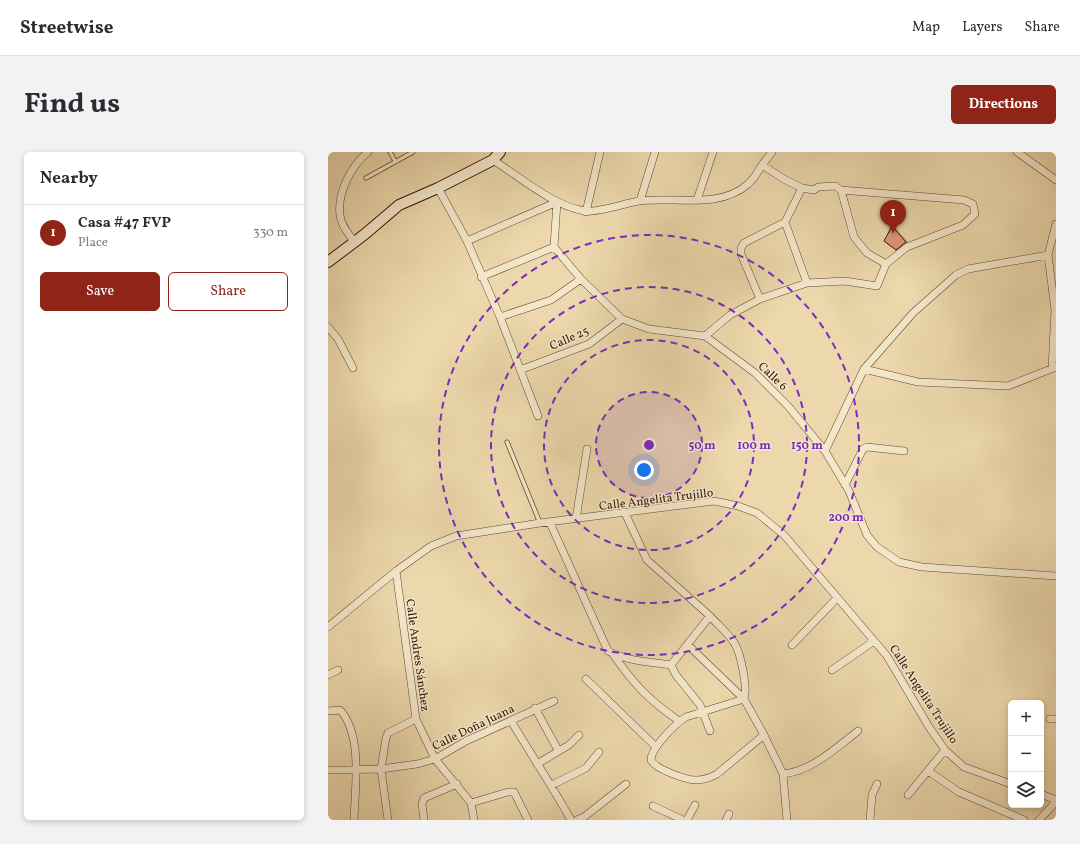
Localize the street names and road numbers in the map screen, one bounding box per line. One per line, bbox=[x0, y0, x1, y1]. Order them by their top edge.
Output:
street label: Calle 25 bbox=[547, 323, 592, 355]
street label: Calle 6 bbox=[754, 359, 791, 395]
street label: Calle Angelita Trujillo bbox=[598, 485, 714, 515]
street label: Calle Andrés Sánchez bbox=[401, 598, 433, 712]
street label: Calle Angelita Trujillo bbox=[885, 642, 961, 747]
street label: Calle Doña Juana bbox=[430, 701, 517, 755]

